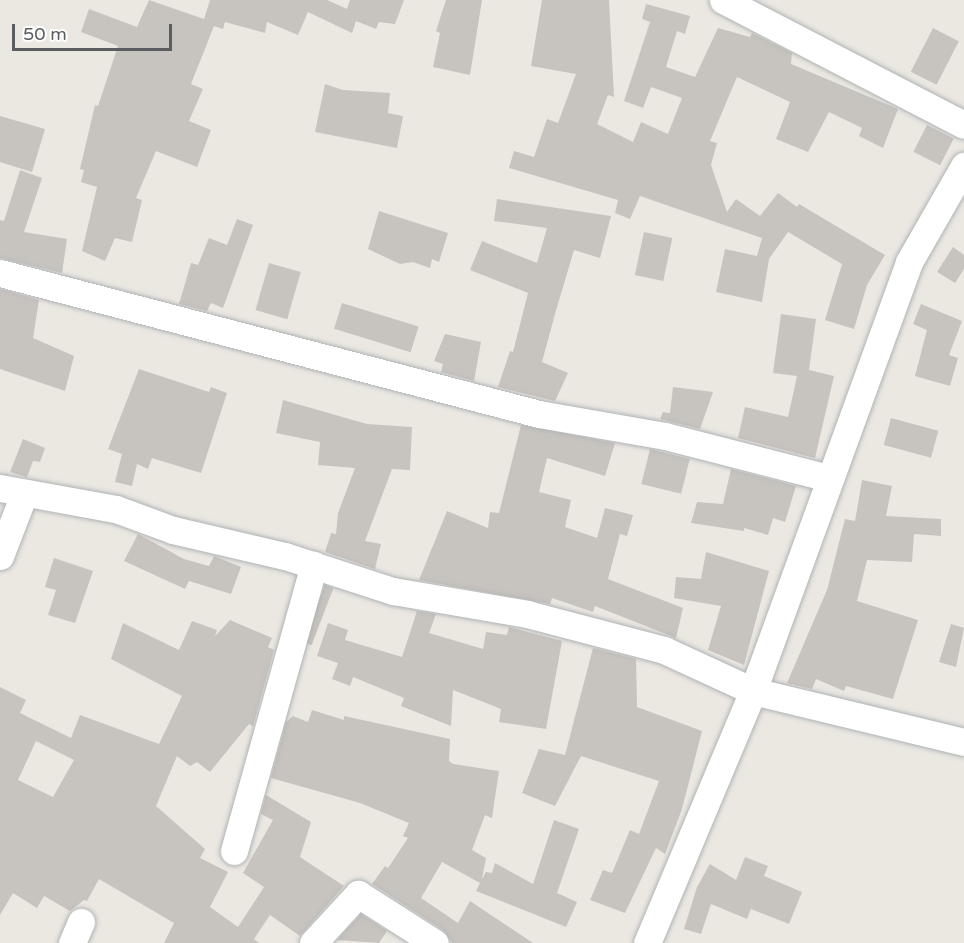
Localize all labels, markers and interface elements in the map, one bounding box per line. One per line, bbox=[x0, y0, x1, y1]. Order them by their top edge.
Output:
scale bar bbox=[15, 12, 176, 50]
text: 50 m bbox=[23, 23, 67, 45]

